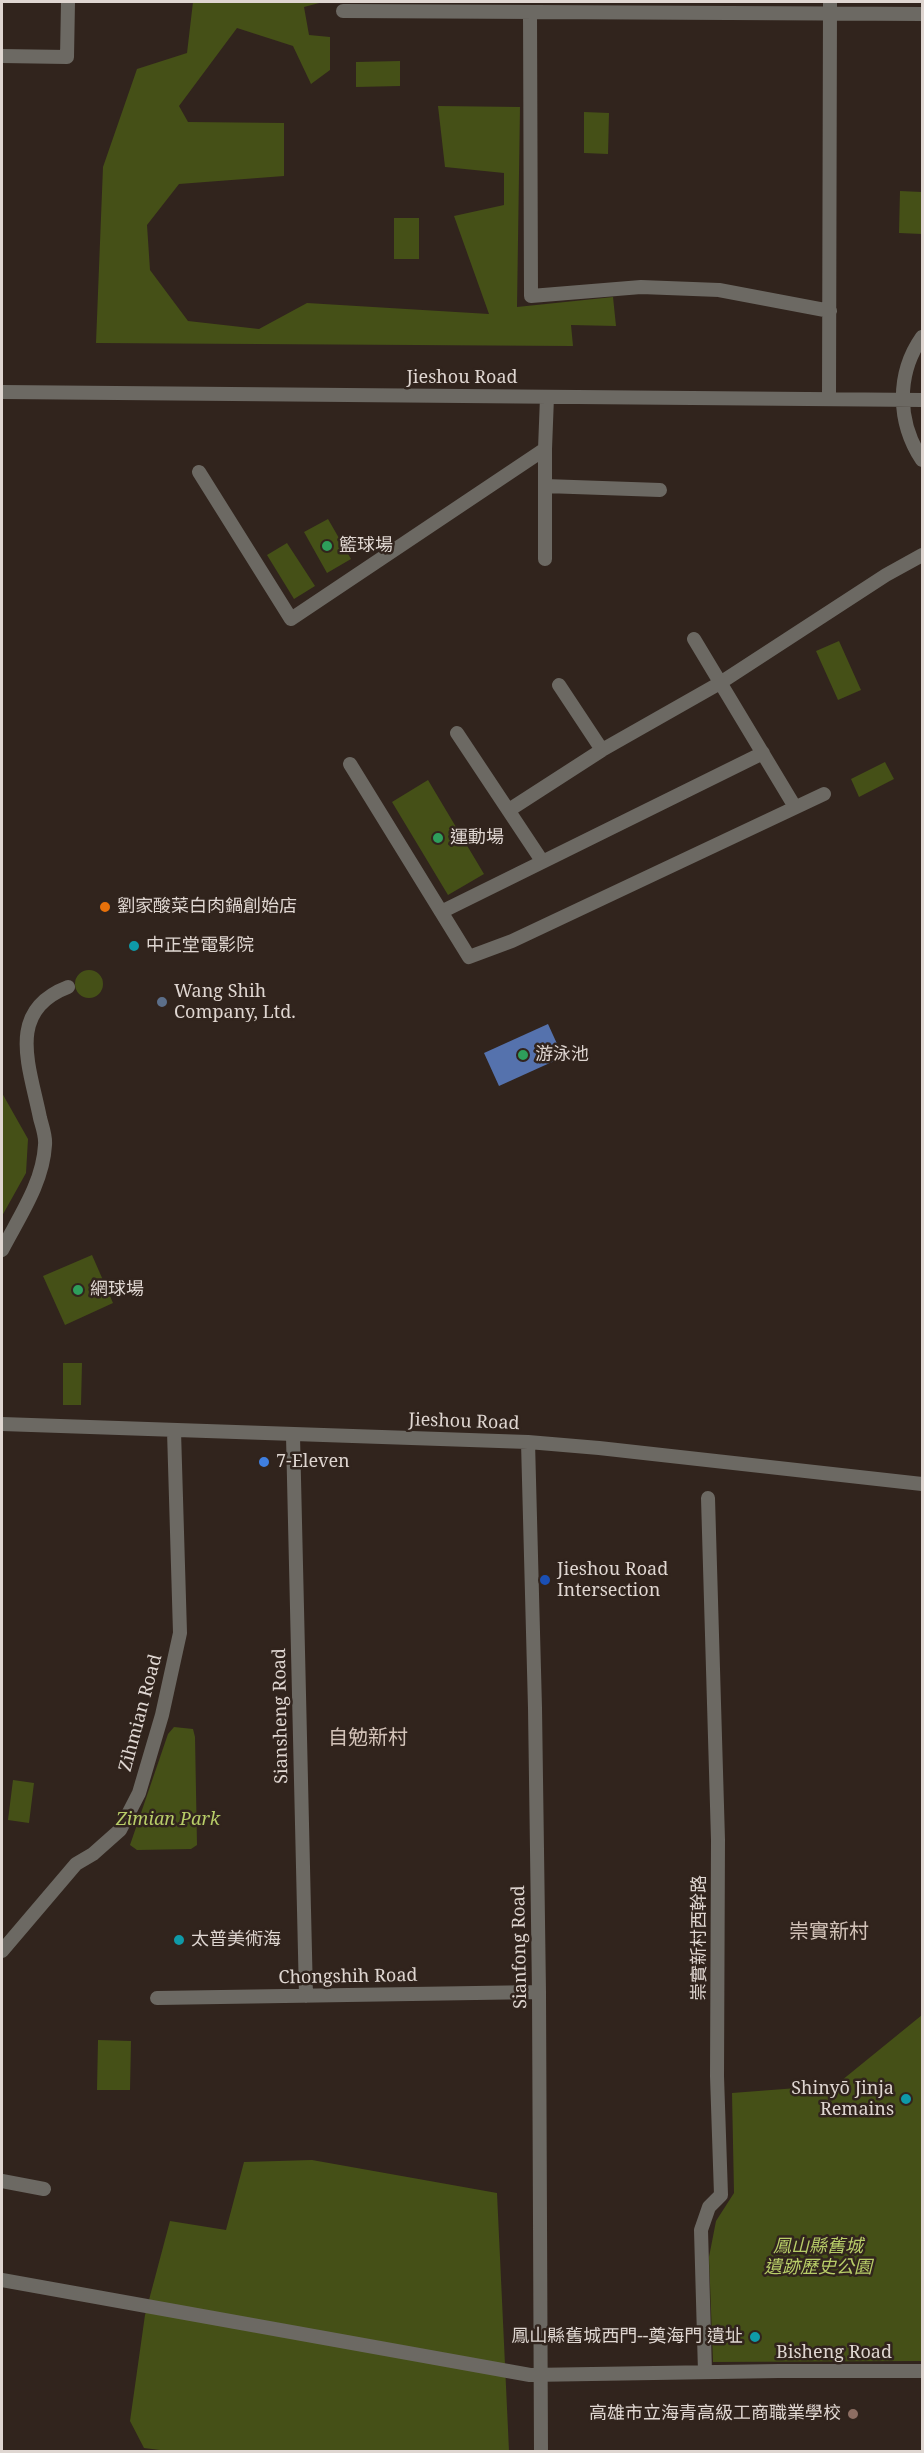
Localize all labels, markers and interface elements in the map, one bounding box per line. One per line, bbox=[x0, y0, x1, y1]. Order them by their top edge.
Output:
street label: Jieshou Road bbox=[406, 367, 518, 389]
place label: 籃球場 bbox=[339, 535, 393, 557]
marker: 籃球場 bbox=[320, 539, 334, 553]
place label: 運動場 bbox=[450, 827, 504, 849]
marker: 運動場 bbox=[431, 831, 445, 845]
place label: 劉家酸菜白肉鍋創始店 bbox=[117, 896, 297, 918]
marker: 劉家酸菜白肉鍋創始店 bbox=[98, 900, 112, 914]
place label: 中正堂電影院 bbox=[146, 935, 254, 957]
marker: 中正堂電影院 bbox=[127, 939, 141, 953]
place label: Wang Shih Company, Ltd. bbox=[174, 981, 296, 1024]
marker: Wang Shih Company, Ltd. bbox=[155, 995, 169, 1009]
place label: 游泳池 bbox=[535, 1044, 589, 1066]
marker: 游泳池 bbox=[516, 1048, 530, 1062]
place label: 網球場 bbox=[90, 1279, 144, 1301]
marker: 網球場 bbox=[71, 1283, 85, 1297]
street label: Jieshou Road bbox=[408, 1409, 520, 1435]
place label: 7-Eleven bbox=[276, 1451, 350, 1473]
marker: 7-Eleven bbox=[257, 1455, 271, 1469]
place label: Jieshou Road Intersection bbox=[557, 1559, 668, 1602]
marker: Jieshou Road Intersection bbox=[538, 1573, 552, 1587]
street label: Siansheng Road bbox=[269, 1648, 293, 1784]
street label: Zihmian Road bbox=[115, 1652, 167, 1774]
district label: 自勉新村 bbox=[328, 1726, 408, 1750]
park label: Zimian Park bbox=[116, 1809, 220, 1831]
street label: 崇實新村西幹路 bbox=[689, 1875, 711, 2001]
street label: Sianfong Road bbox=[508, 1885, 532, 2009]
district label: 崇實新村 bbox=[789, 1920, 869, 1944]
place label: 太普美術海 bbox=[191, 1929, 281, 1951]
marker: 太普美術海 bbox=[172, 1933, 186, 1947]
street label: Chongshih Road bbox=[278, 1965, 418, 1989]
place label: Shinyō Jinja Remains bbox=[791, 2078, 894, 2120]
marker: Shinyō Jinja Remains bbox=[899, 2092, 913, 2106]
park label: 鳳山縣舊城 遺跡歷史公園 bbox=[764, 2236, 872, 2278]
place label: 鳳山縣舊城西門--奠海門 遺址 bbox=[511, 2326, 743, 2348]
marker: 鳳山縣舊城西門--奠海門 遺址 bbox=[748, 2330, 762, 2344]
street label: Bisheng Road bbox=[776, 2342, 892, 2364]
place label: 高雄市立海青高級工商職業學校 bbox=[589, 2403, 841, 2425]
marker: 高雄市立海青高級工商職業學校 bbox=[846, 2407, 860, 2421]

